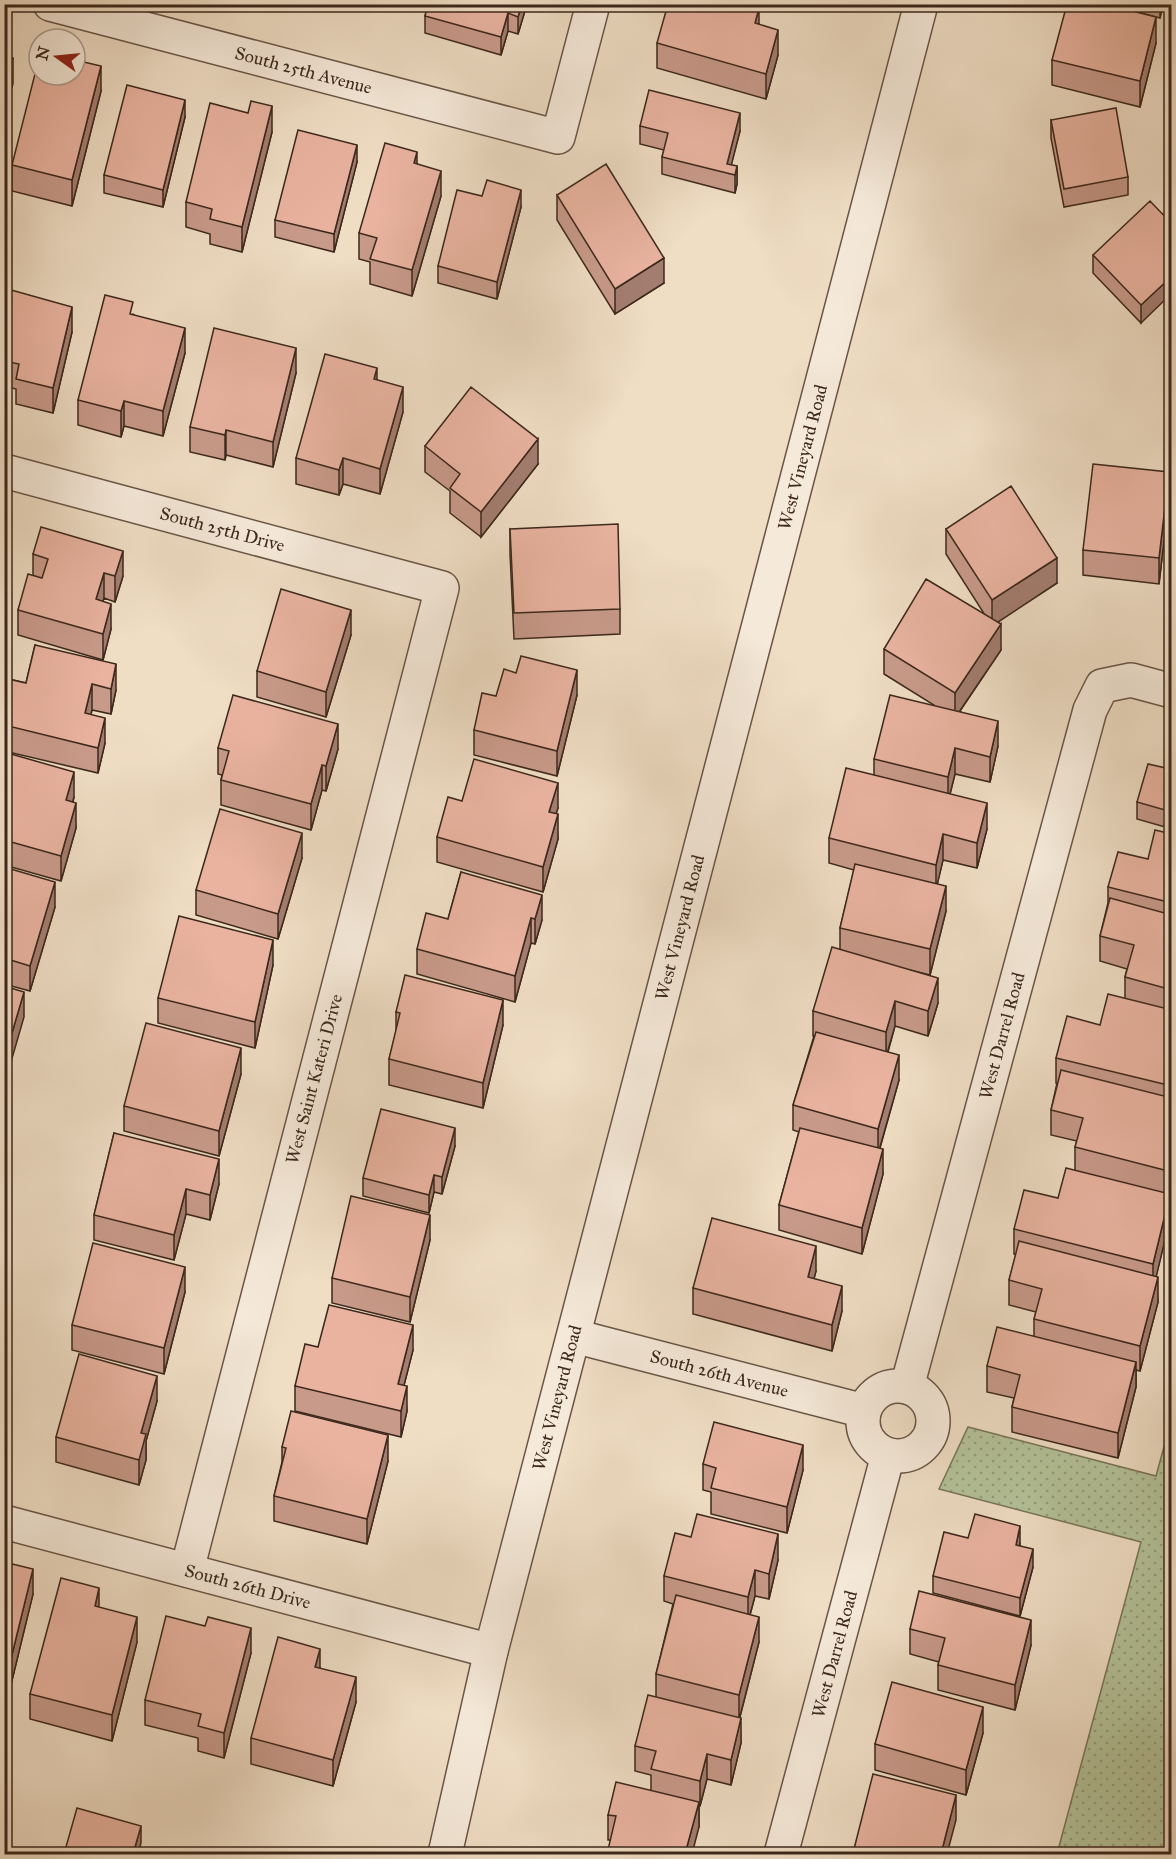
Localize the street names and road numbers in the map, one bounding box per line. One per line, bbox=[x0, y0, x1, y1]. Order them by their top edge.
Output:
street label: South 25th Avenue bbox=[232, 42, 374, 99]
street label: West Vineyard Road bbox=[773, 382, 832, 532]
street label: South 25th Drive bbox=[157, 502, 287, 557]
street label: West Vineyard Road bbox=[650, 852, 709, 1002]
street label: West Darrel Road bbox=[974, 970, 1030, 1102]
street label: West Saint Kateri Drive bbox=[281, 992, 347, 1166]
street label: West Vineyard Road bbox=[528, 1323, 587, 1473]
street label: South 26th Avenue bbox=[648, 1345, 791, 1402]
street label: South 26th Drive bbox=[182, 1559, 313, 1614]
street label: West Darrel Road bbox=[807, 1588, 862, 1720]

